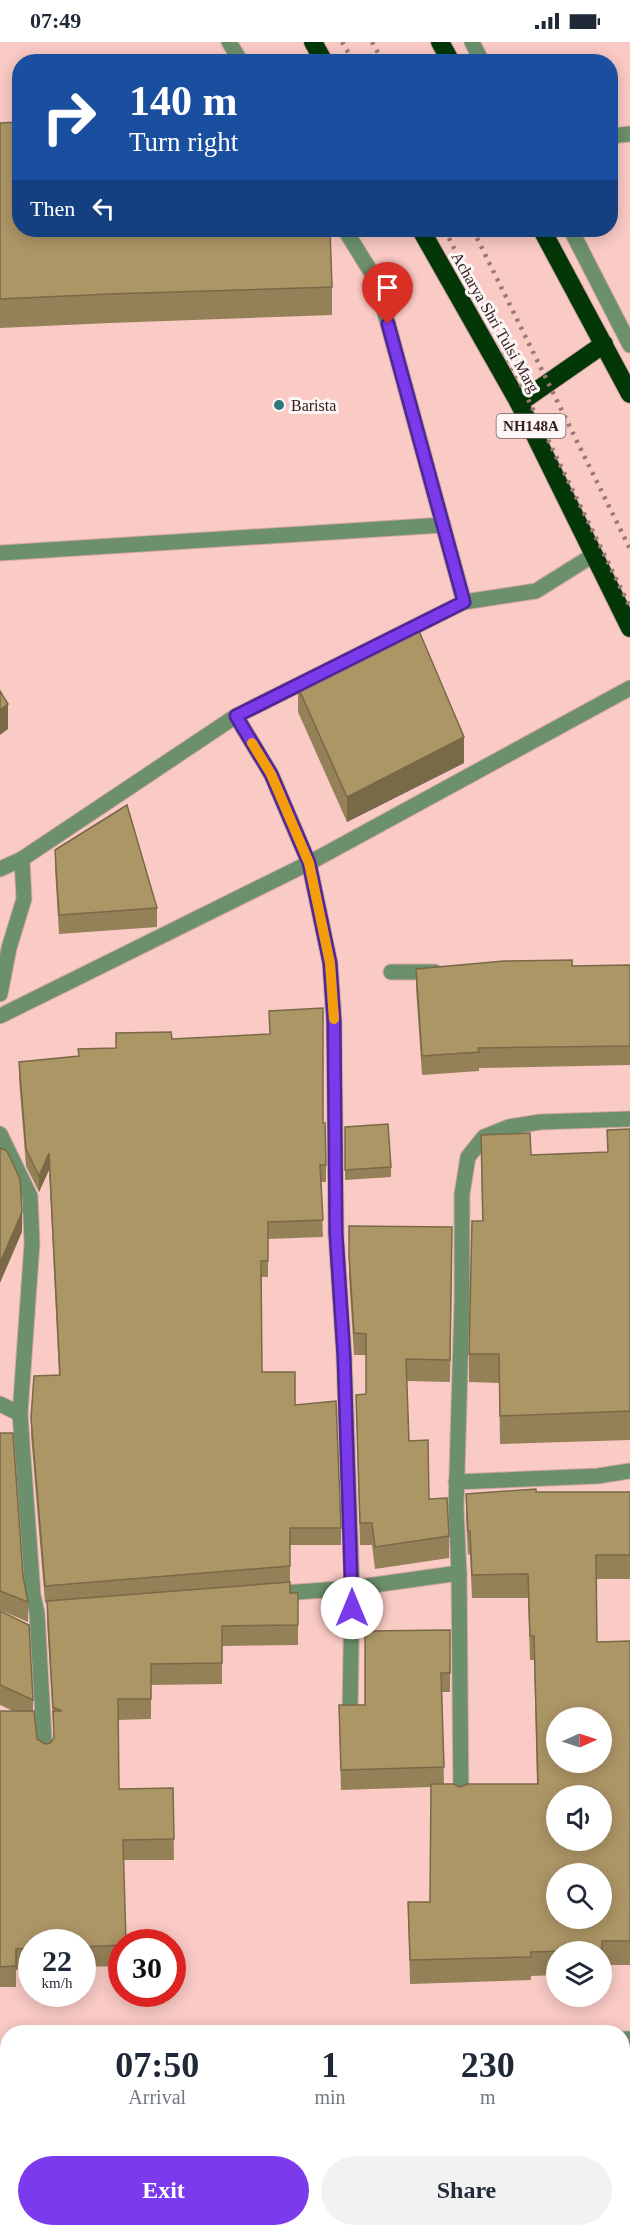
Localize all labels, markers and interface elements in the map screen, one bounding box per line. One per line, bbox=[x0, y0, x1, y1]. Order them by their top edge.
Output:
text: 07:49 bbox=[30, 8, 81, 33]
icon: right bbox=[30, 78, 108, 156]
text: 140 m bbox=[129, 78, 238, 124]
text: Turn right bbox=[129, 127, 238, 157]
icon: left bbox=[87, 192, 120, 225]
text: Then bbox=[30, 196, 75, 221]
street label: Acharya Shri Tulsi Marg bbox=[448, 249, 543, 396]
pin bbox=[362, 262, 413, 324]
icon: arrive bbox=[371, 271, 404, 304]
place label: Barista bbox=[291, 397, 336, 414]
marker: Barista bbox=[272, 398, 286, 412]
road number: NH148A bbox=[496, 414, 566, 438]
position arrow bbox=[320, 1576, 384, 1640]
north arrow bbox=[546, 1707, 612, 1773]
map controls bbox=[546, 1707, 612, 2007]
button: sound bbox=[546, 1785, 612, 1851]
button: search bbox=[546, 1863, 612, 1929]
speed limit sign: 30 bbox=[108, 1929, 186, 2007]
button: layers bbox=[546, 1941, 612, 2007]
text: 22 bbox=[42, 1944, 72, 1977]
text: km/h bbox=[42, 1975, 72, 1991]
text: 07:50 bbox=[115, 2045, 199, 2085]
text: 1 bbox=[321, 2045, 339, 2085]
text: 230 bbox=[461, 2045, 515, 2085]
text: Arrival bbox=[128, 2086, 186, 2108]
text: min bbox=[314, 2086, 346, 2108]
text: m bbox=[480, 2086, 496, 2108]
button: Exit bbox=[18, 2156, 309, 2225]
button: Share bbox=[321, 2156, 612, 2225]

